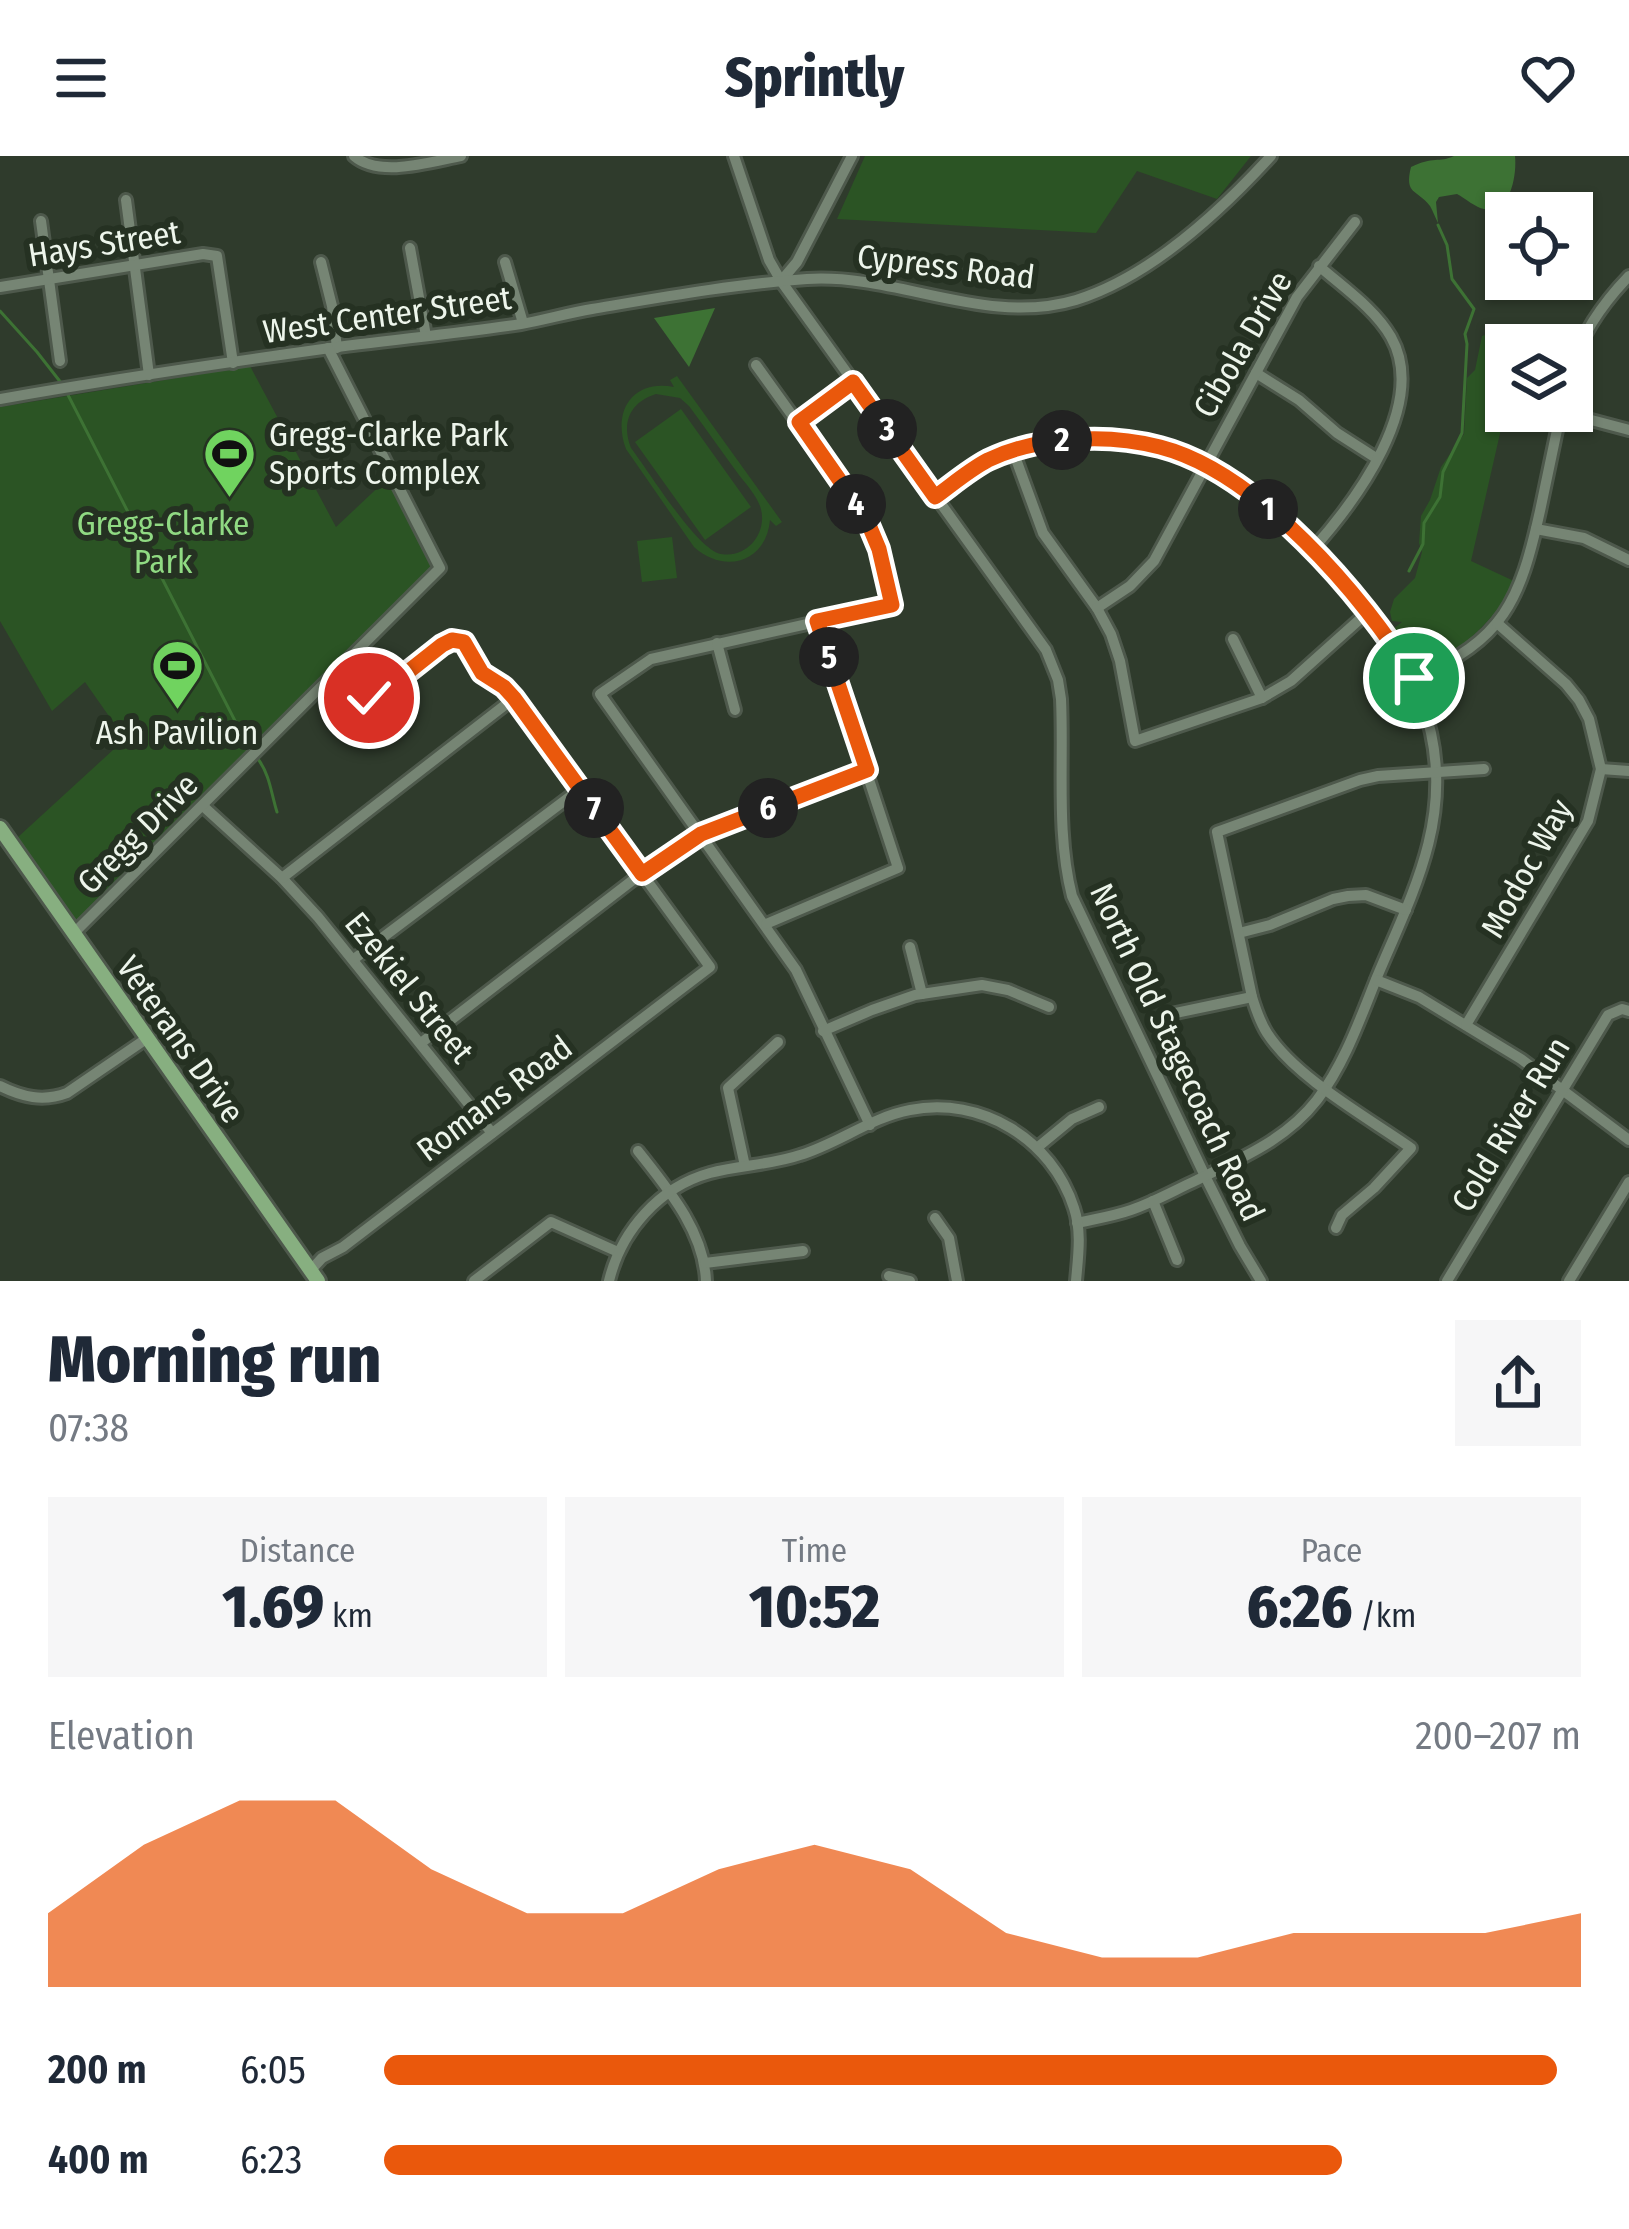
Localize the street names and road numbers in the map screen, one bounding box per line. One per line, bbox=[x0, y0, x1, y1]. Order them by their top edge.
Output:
street label: Hays Street bbox=[25, 212, 183, 276]
street label: Cypress Road bbox=[855, 236, 1037, 298]
street label: Cibola Drive bbox=[1185, 264, 1301, 425]
street label: West Center Street bbox=[261, 278, 514, 352]
street label: Gregg Drive bbox=[69, 765, 206, 902]
street label: Modoc Way bbox=[1473, 792, 1581, 945]
street label: North Old Stagecoach Road bbox=[1081, 877, 1273, 1228]
street label: Ezekiel Street bbox=[336, 904, 482, 1071]
street label: Veterans Drive bbox=[108, 948, 252, 1131]
street label: Romans Road bbox=[409, 1027, 580, 1170]
street label: Cold River Run bbox=[1443, 1030, 1579, 1219]

